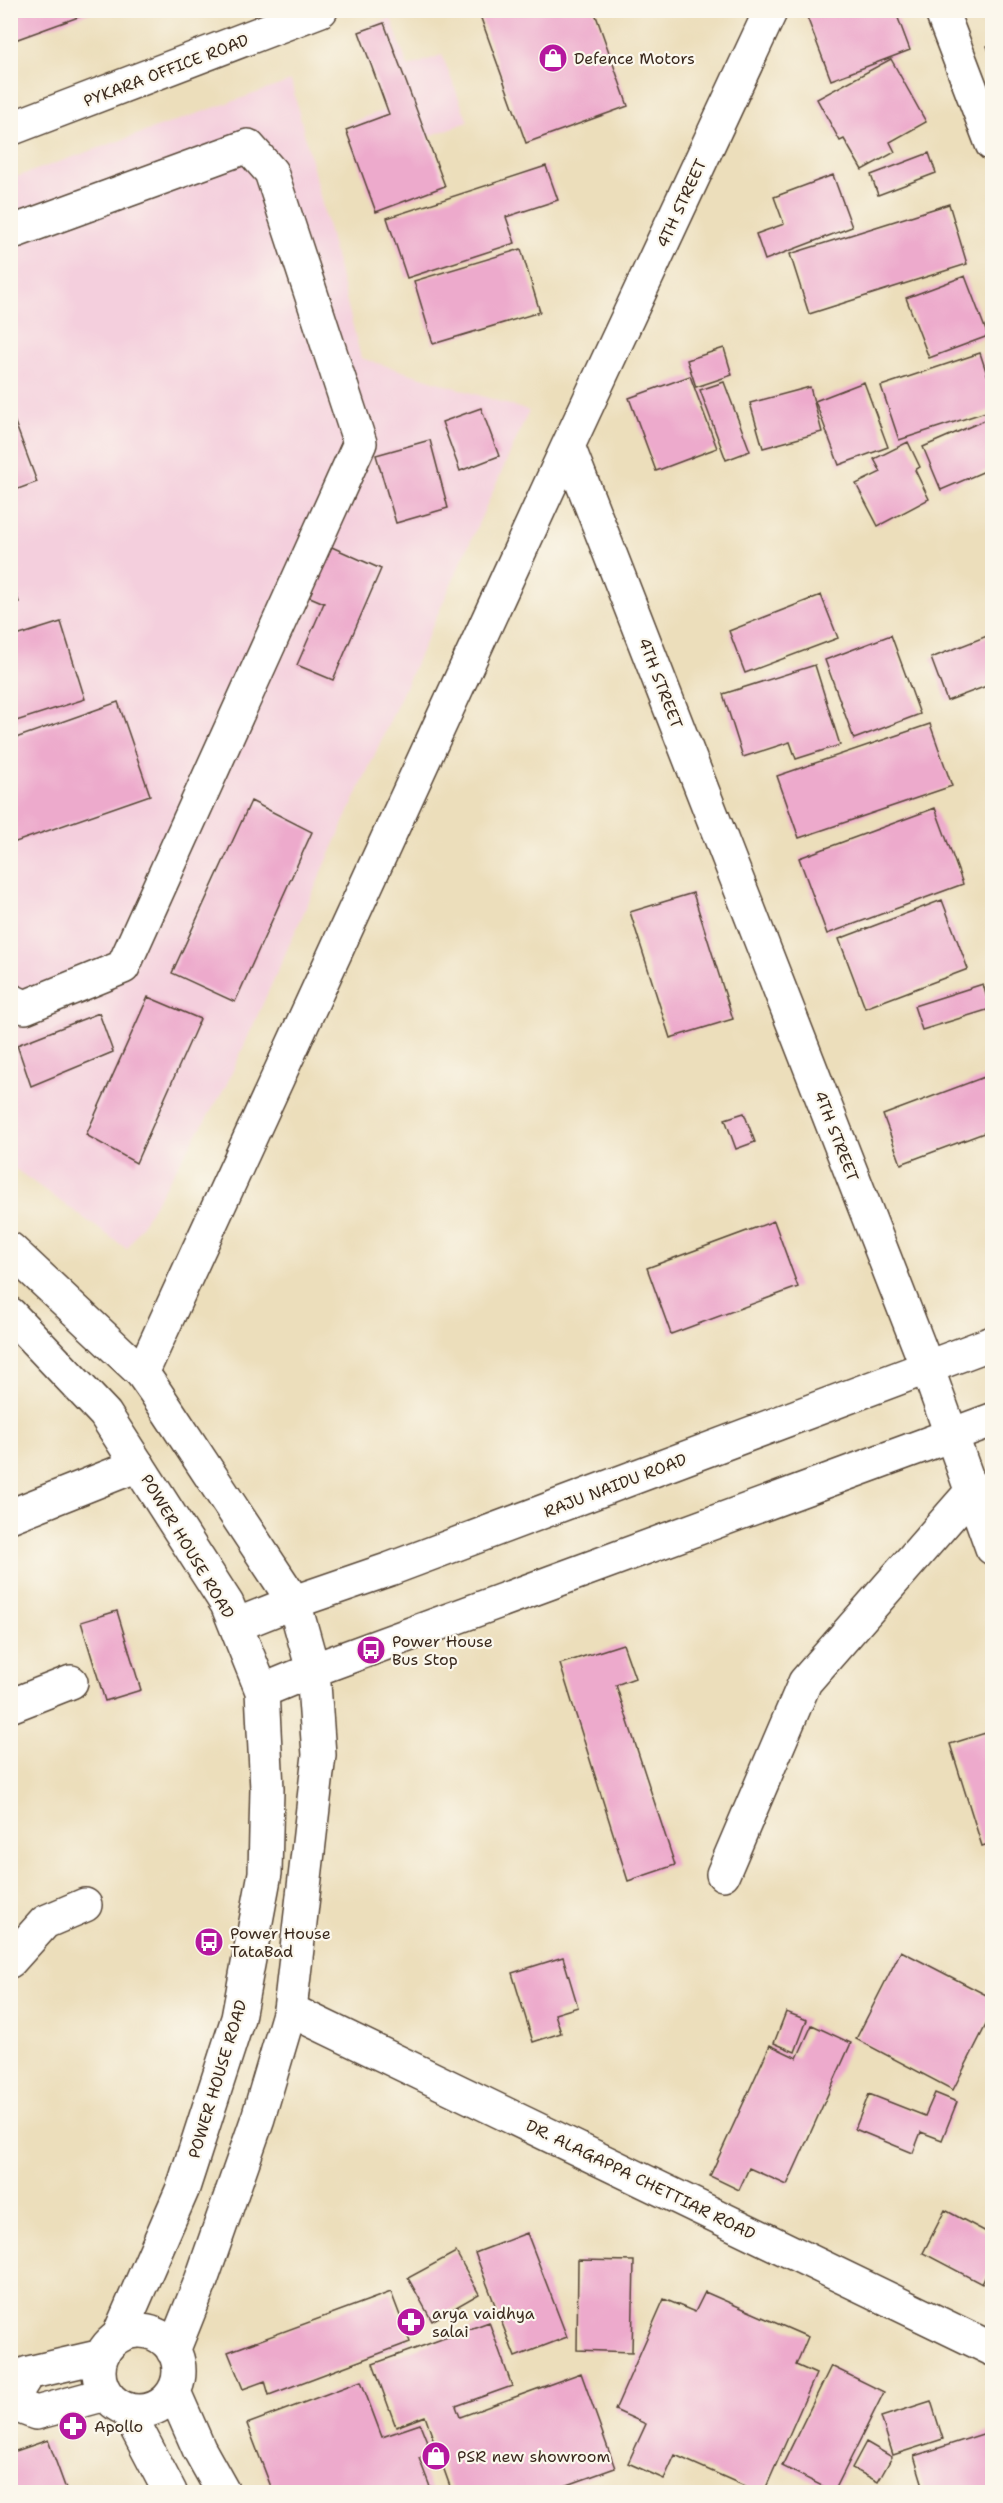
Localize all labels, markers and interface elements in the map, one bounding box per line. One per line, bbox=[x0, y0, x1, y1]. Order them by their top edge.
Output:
street label: PYKARA OFFICE ROAD bbox=[81, 29, 252, 112]
shop icon: Defence Motors bbox=[537, 42, 569, 74]
place label: Defence Motors bbox=[574, 48, 695, 69]
street label: 4TH STREET bbox=[652, 155, 711, 251]
street label: 4TH STREET bbox=[634, 635, 687, 732]
street label: 4TH STREET bbox=[810, 1088, 863, 1185]
street label: RAJU NAIDU ROAD bbox=[541, 1449, 690, 1522]
street label: POWER HOUSE ROAD bbox=[136, 1470, 239, 1622]
place label: Power House Bus Stop bbox=[392, 1631, 493, 1670]
bus stop icon: Power House Bus Stop bbox=[355, 1634, 387, 1666]
place label: Power House TataBad bbox=[230, 1923, 331, 1962]
bus stop icon: Power House TataBad bbox=[193, 1926, 225, 1958]
street label: POWER HOUSE ROAD bbox=[183, 1997, 252, 2161]
street label: DR. ALAGAPPA CHETTIAR ROAD bbox=[523, 2115, 759, 2244]
place label: arya vaidhya salai bbox=[432, 2303, 535, 2342]
pharmacy icon: arya vaidhya salai bbox=[395, 2306, 427, 2338]
pharmacy icon: Apollo bbox=[57, 2410, 89, 2442]
place label: Apollo bbox=[94, 2416, 143, 2437]
shop icon: PSR new showroom bbox=[420, 2440, 452, 2472]
place label: PSR new showroom bbox=[457, 2446, 610, 2467]

